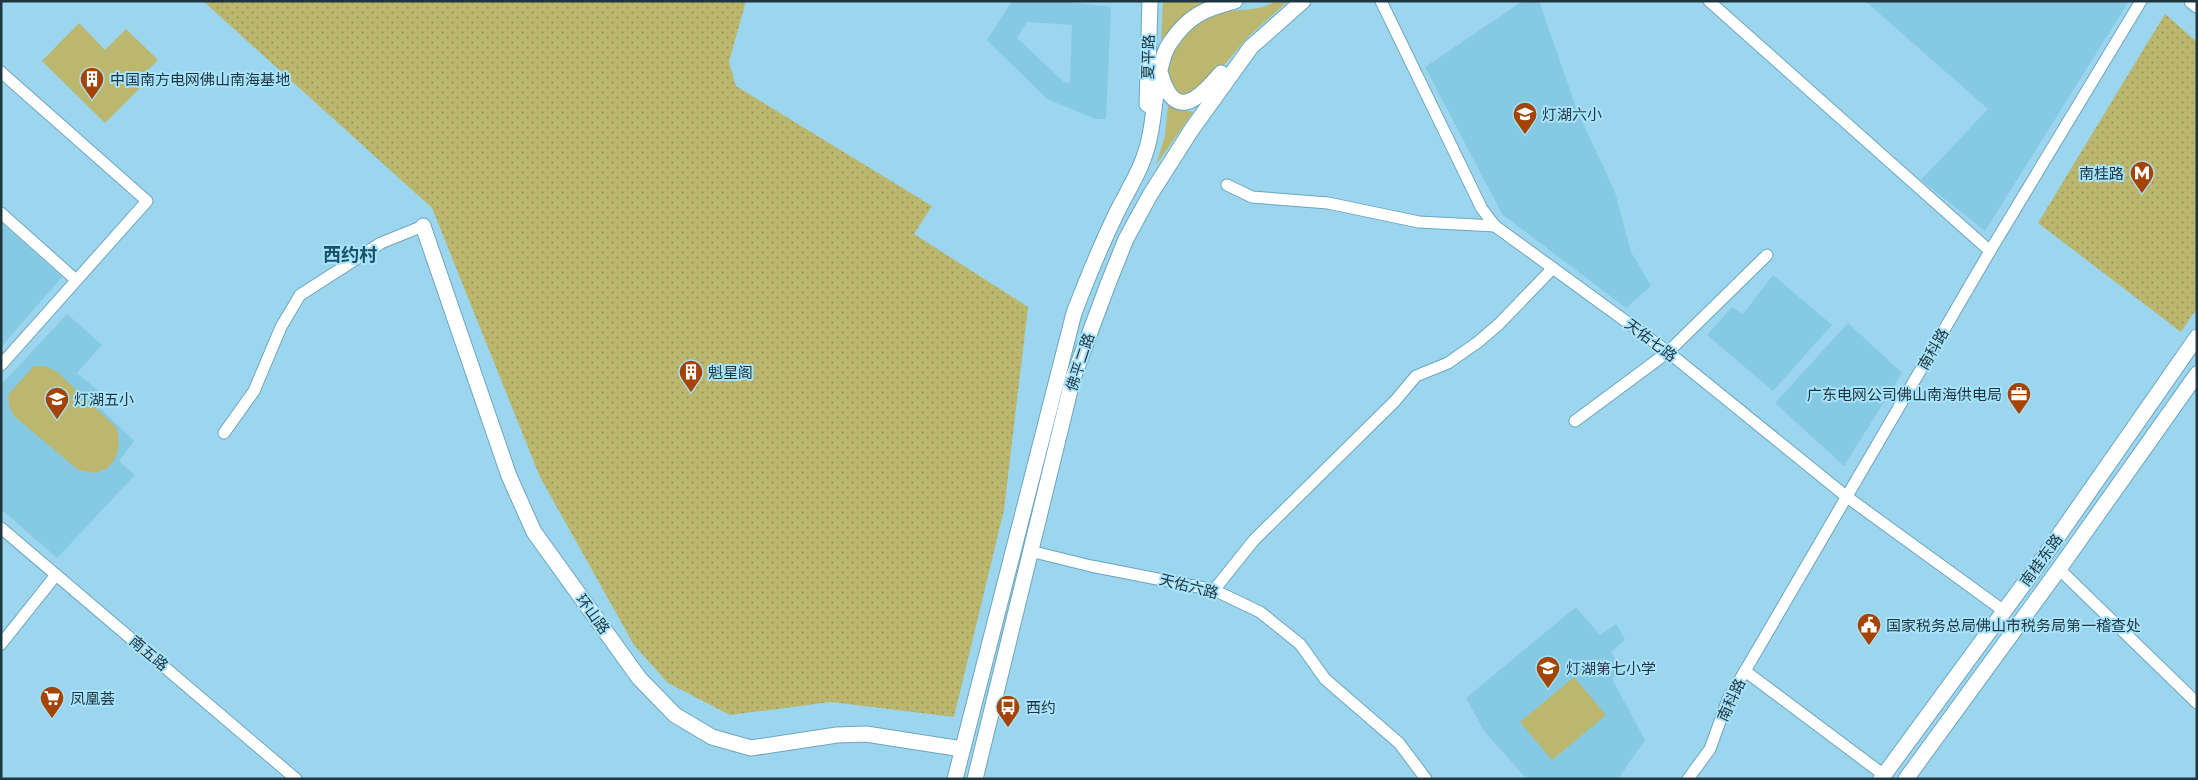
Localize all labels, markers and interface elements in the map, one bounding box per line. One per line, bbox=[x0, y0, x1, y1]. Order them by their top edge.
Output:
street label: 夏平路 bbox=[1139, 34, 1157, 80]
building icon: 中国南方电网佛山南海基地 bbox=[79, 66, 105, 100]
place label: 中国南方电网佛山南海基地 bbox=[110, 71, 290, 88]
school or university icon: 灯湖六小 bbox=[1512, 101, 1538, 135]
place label: 灯湖六小 bbox=[1542, 106, 1602, 123]
metro station icon: 南桂路 bbox=[2129, 160, 2155, 194]
place label: 南桂路 bbox=[2079, 165, 2124, 182]
district label: 西约村 bbox=[323, 244, 377, 265]
street label: 天佑七路 bbox=[1622, 315, 1680, 365]
street label: 南科路 bbox=[1914, 325, 1952, 373]
street label: 佛平二路 bbox=[1063, 331, 1097, 393]
building icon: 魁星阁 bbox=[678, 359, 704, 393]
place label: 魁星阁 bbox=[708, 364, 753, 381]
office icon: 广东电网公司佛山南海供电局 bbox=[2006, 381, 2032, 415]
school or university icon: 灯湖五小 bbox=[44, 386, 70, 420]
place label: 广东电网公司佛山南海供电局 bbox=[1807, 386, 2002, 403]
place label: 灯湖五小 bbox=[74, 391, 134, 408]
street label: 南桂东路 bbox=[2016, 531, 2066, 589]
street label: 天佑六路 bbox=[1158, 570, 1220, 602]
street label: 环山路 bbox=[573, 591, 613, 637]
public building icon: 国家税务总局佛山市税务局第一稽查处 bbox=[1856, 612, 1882, 646]
place label: 国家税务总局佛山市税务局第一稽查处 bbox=[1886, 617, 2141, 634]
street label: 南五路 bbox=[126, 632, 172, 674]
school or university icon: 灯湖第七小学 bbox=[1535, 655, 1561, 689]
place label: 灯湖第七小学 bbox=[1566, 660, 1656, 677]
street label: 南科路 bbox=[1714, 676, 1748, 724]
supermarket icon: 凤凰荟 bbox=[39, 685, 65, 719]
place label: 凤凰荟 bbox=[70, 690, 115, 707]
bus stop icon: 西约 bbox=[995, 694, 1021, 728]
place label: 西约 bbox=[1026, 699, 1056, 716]

